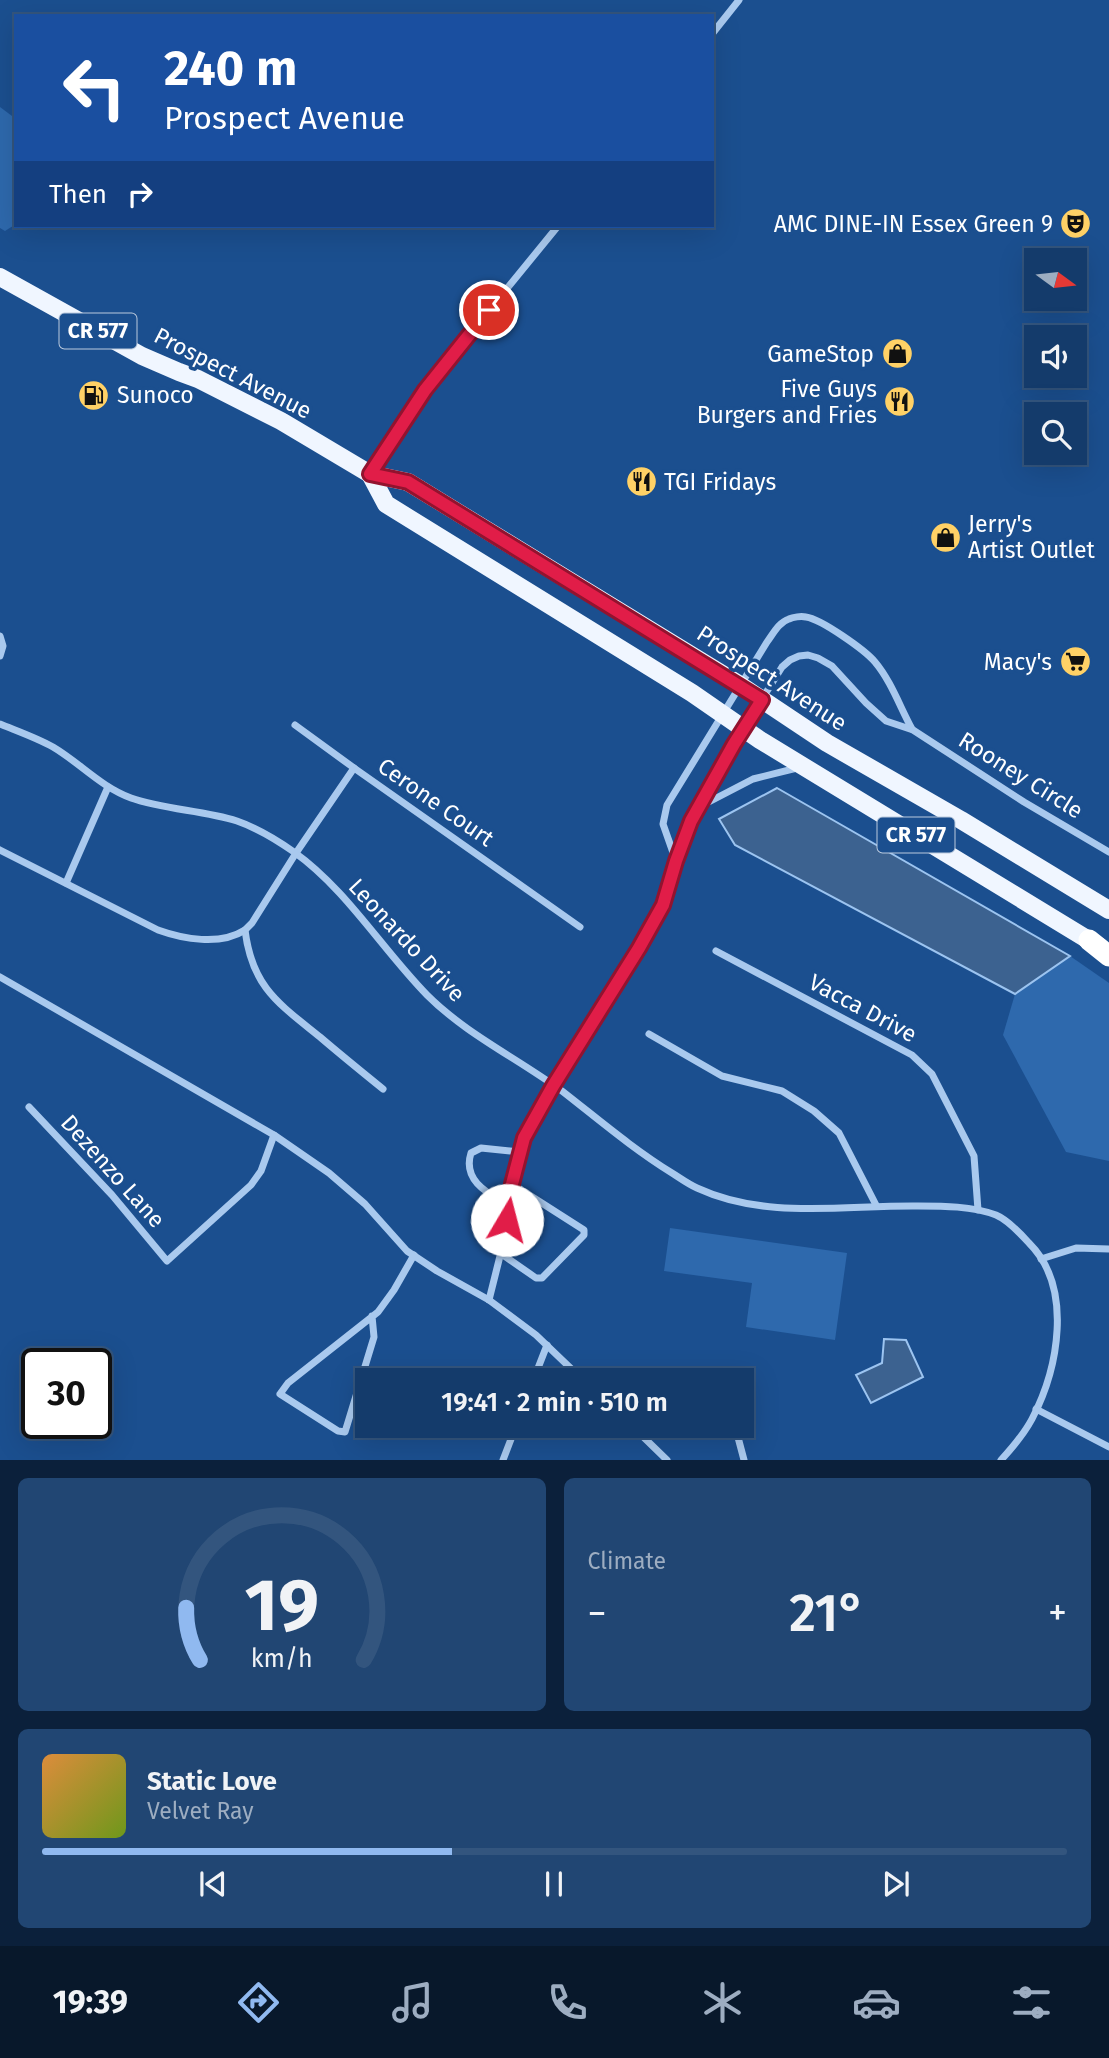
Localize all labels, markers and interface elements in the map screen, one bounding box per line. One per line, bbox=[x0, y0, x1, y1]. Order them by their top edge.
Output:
text: 240 m bbox=[164, 39, 297, 98]
icon: left bbox=[49, 42, 140, 133]
text: Prospect Avenue bbox=[164, 99, 405, 137]
icon: right bbox=[121, 175, 159, 213]
text: Then bbox=[49, 179, 107, 210]
theatre icon: AMC DINE-IN Essex Green 9 bbox=[1059, 207, 1093, 241]
place label: AMC DINE-IN Essex Green 9 bbox=[774, 210, 1053, 238]
north arrow bbox=[1024, 248, 1087, 312]
map controls bbox=[1024, 248, 1087, 465]
pin bbox=[459, 280, 519, 340]
icon: arrive bbox=[470, 291, 508, 329]
road number: CR 577 bbox=[60, 314, 136, 348]
street label: Prospect Avenue bbox=[149, 321, 317, 425]
button: sound bbox=[1024, 325, 1087, 388]
shop icon: GameStop bbox=[880, 337, 914, 371]
place label: GameStop bbox=[767, 340, 874, 368]
place label: Five Guys Burgers and Fries bbox=[697, 375, 877, 429]
fuel station icon: Sunoco bbox=[77, 378, 111, 412]
place label: Sunoco bbox=[117, 381, 194, 409]
restaurant icon: Five Guys Burgers and Fries bbox=[883, 385, 917, 419]
button: search bbox=[1024, 402, 1087, 465]
restaurant icon: TGI Fridays bbox=[624, 465, 658, 499]
place label: TGI Fridays bbox=[664, 468, 776, 496]
place label: Jerry's Artist Outlet bbox=[968, 510, 1096, 564]
shop icon: Jerry's Artist Outlet bbox=[928, 520, 962, 554]
street label: Prospect Avenue bbox=[692, 619, 852, 737]
supermarket icon: Macy's bbox=[1058, 645, 1092, 679]
place label: Macy's bbox=[984, 648, 1052, 676]
street label: Rooney Circle bbox=[954, 726, 1088, 824]
street label: Cerone Court bbox=[373, 752, 500, 853]
road number: CR 577 bbox=[878, 818, 954, 852]
street label: Leonardo Drive bbox=[343, 873, 471, 1007]
street label: Vacca Drive bbox=[804, 968, 922, 1048]
street label: Dezenzo Lane bbox=[55, 1109, 171, 1233]
position arrow bbox=[470, 1183, 544, 1257]
speed limit sign: 30 bbox=[21, 1348, 112, 1439]
text: 19:41 · 2 min · 510 m bbox=[441, 1387, 668, 1418]
text: Climate bbox=[588, 1547, 666, 1575]
text: 19 bbox=[244, 1563, 319, 1650]
text: 21° bbox=[789, 1582, 865, 1645]
text: − bbox=[588, 1590, 607, 1636]
text: + bbox=[1048, 1590, 1067, 1636]
text: km/h bbox=[251, 1644, 313, 1674]
text: Static Love bbox=[147, 1766, 277, 1797]
text: Velvet Ray bbox=[147, 1797, 254, 1825]
icon: previous bbox=[194, 1865, 232, 1903]
icon: pause bbox=[535, 1865, 573, 1903]
icon: next bbox=[877, 1865, 915, 1903]
icon: directions bbox=[234, 1978, 283, 2027]
icon: music bbox=[388, 1978, 437, 2027]
icon: phone bbox=[543, 1978, 592, 2027]
icon: climate bbox=[698, 1978, 747, 2027]
icon: car bbox=[852, 1978, 901, 2027]
icon: filters bbox=[1007, 1978, 1056, 2027]
text: 19:39 bbox=[53, 1983, 128, 2021]

